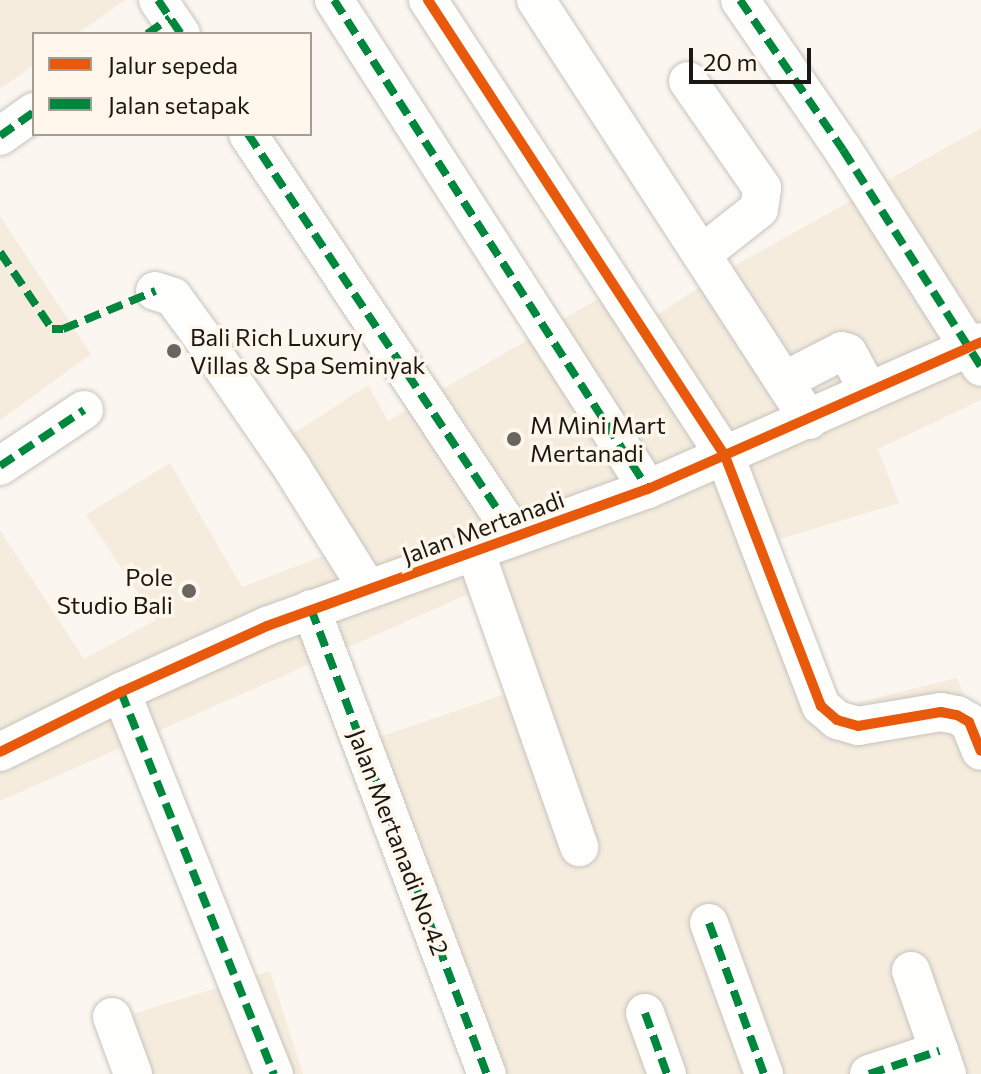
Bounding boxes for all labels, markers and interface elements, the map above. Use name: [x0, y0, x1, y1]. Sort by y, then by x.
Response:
legend: [32, 32, 312, 136]
scale bar: [693, 32, 815, 82]
text: 20 m: [703, 47, 757, 76]
text: Jalur sepeda: [108, 50, 238, 79]
text: Jalan setapak: [108, 90, 250, 119]
place label: Bali Rich Luxury Villas & Spa Seminyak: [190, 323, 426, 379]
marker: Bali Rich Luxury Villas & Spa Seminyak: [165, 342, 183, 360]
place label: M Mini Mart Mertanadi: [530, 411, 666, 467]
marker: M Mini Mart Mertanadi: [505, 430, 523, 448]
street label: Jalan Mertanadi: [398, 484, 568, 570]
place label: Pole Studio Bali: [57, 563, 173, 619]
marker: Pole Studio Bali: [180, 582, 198, 600]
street label: Jalan Mertanadi No.42: [343, 725, 455, 959]

